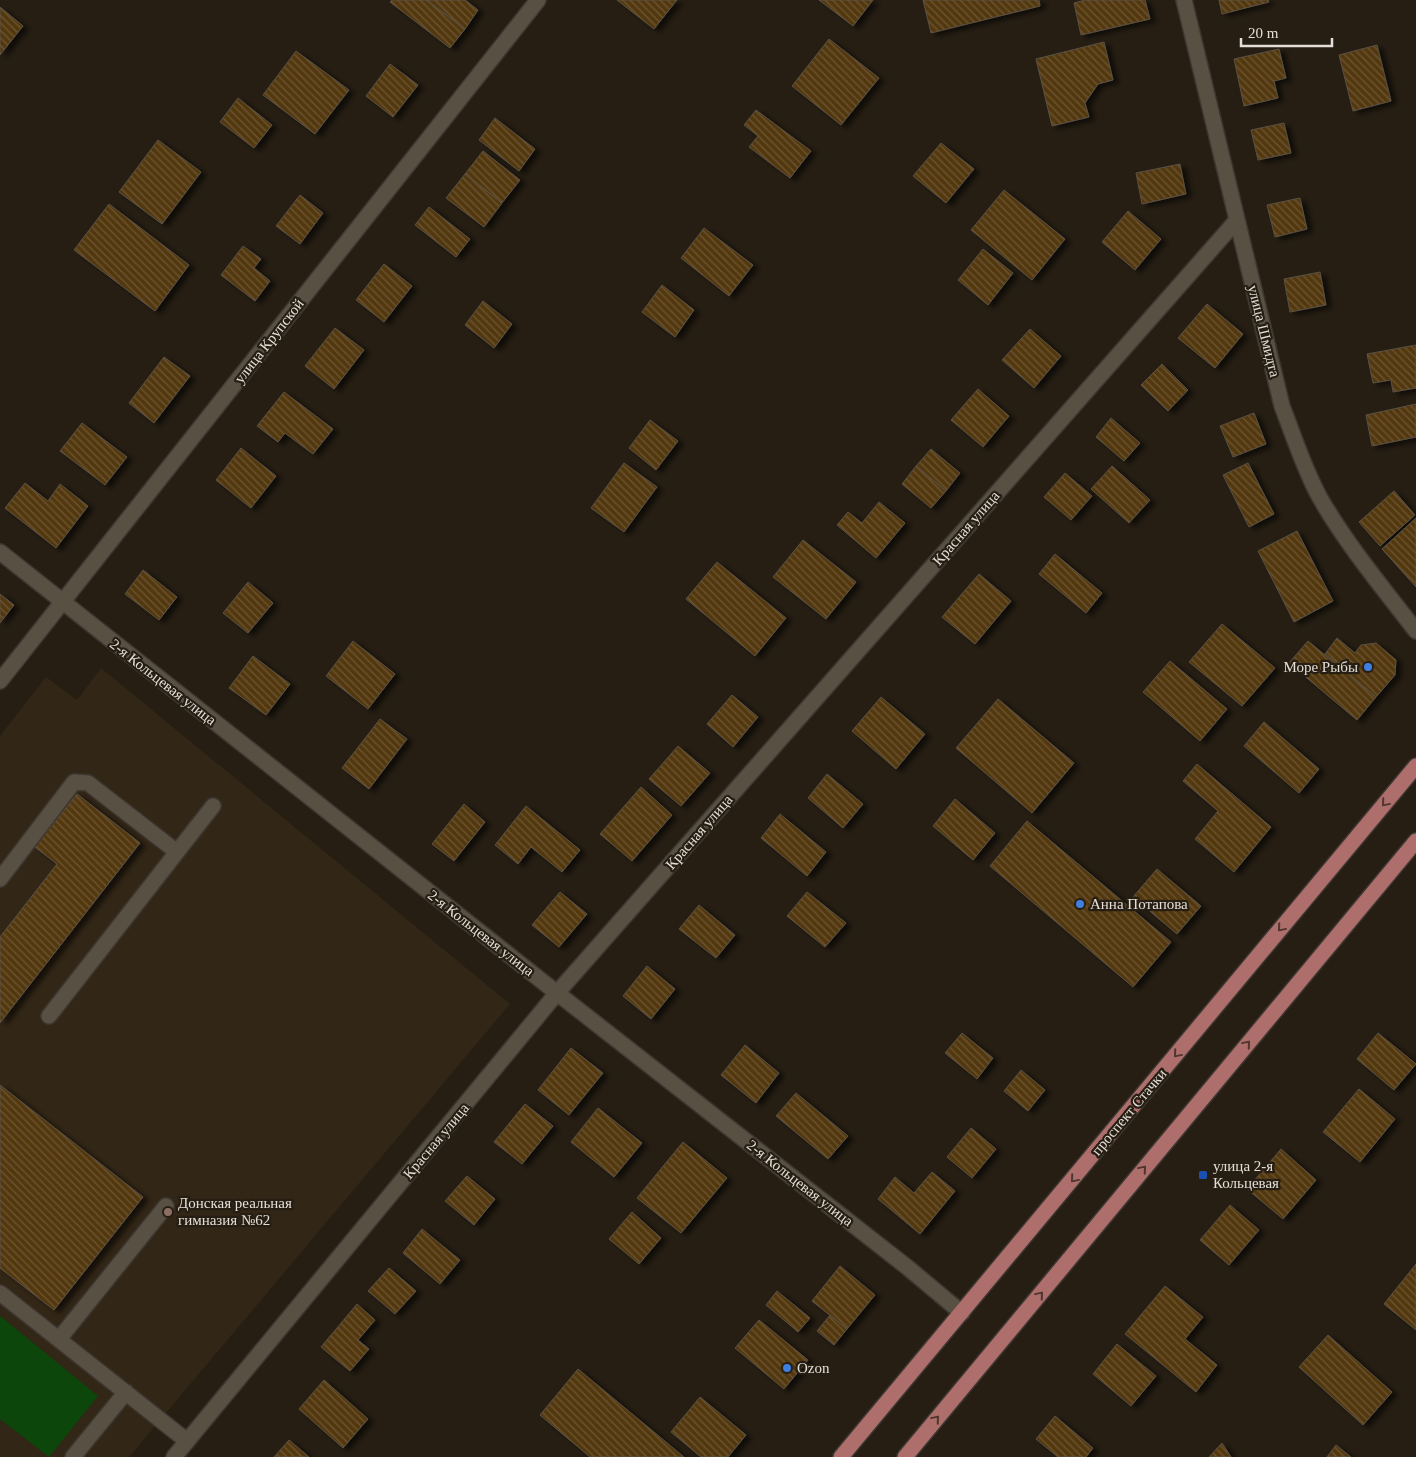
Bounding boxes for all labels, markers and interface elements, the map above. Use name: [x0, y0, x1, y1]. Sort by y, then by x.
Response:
scale bar: [1241, 15, 1332, 47]
text: 20 m: [1248, 25, 1279, 41]
street label: улица Шмидта: [1245, 283, 1283, 379]
street label: улица Крупской: [231, 296, 307, 386]
street label: Красная улица: [929, 487, 1003, 568]
street label: 2-я Кольцевая улица: [107, 636, 219, 729]
place label: Море Рыбы: [1283, 659, 1358, 675]
marker: Море Рыбы: [1362, 661, 1374, 673]
street label: Красная улица: [662, 791, 736, 872]
one-way arrow: [1381, 798, 1390, 807]
street label: 2-я Кольцевая улица: [425, 887, 537, 980]
place label: Анна Потапова: [1090, 896, 1188, 912]
marker: Анна Потапова: [1074, 898, 1086, 910]
one-way arrow: [1278, 923, 1287, 932]
one-way arrow: [1242, 1041, 1251, 1050]
one-way arrow: [1174, 1048, 1183, 1057]
street label: проспект Стачки: [1088, 1066, 1170, 1158]
street label: Красная улица: [400, 1100, 472, 1182]
street label: 2-я Кольцевая улица: [744, 1137, 856, 1230]
place label: улица 2-я Кольцевая: [1213, 1158, 1279, 1191]
one-way arrow: [1138, 1166, 1147, 1175]
marker: улица 2-я Кольцевая: [1197, 1169, 1209, 1181]
one-way arrow: [1070, 1173, 1079, 1182]
place label: Донская реальная гимназия №62: [178, 1195, 292, 1228]
marker: Донская реальная гимназия №62: [162, 1206, 174, 1218]
one-way arrow: [1034, 1291, 1043, 1300]
place label: Ozon: [797, 1360, 830, 1376]
marker: Ozon: [781, 1362, 793, 1374]
one-way arrow: [930, 1416, 939, 1425]

